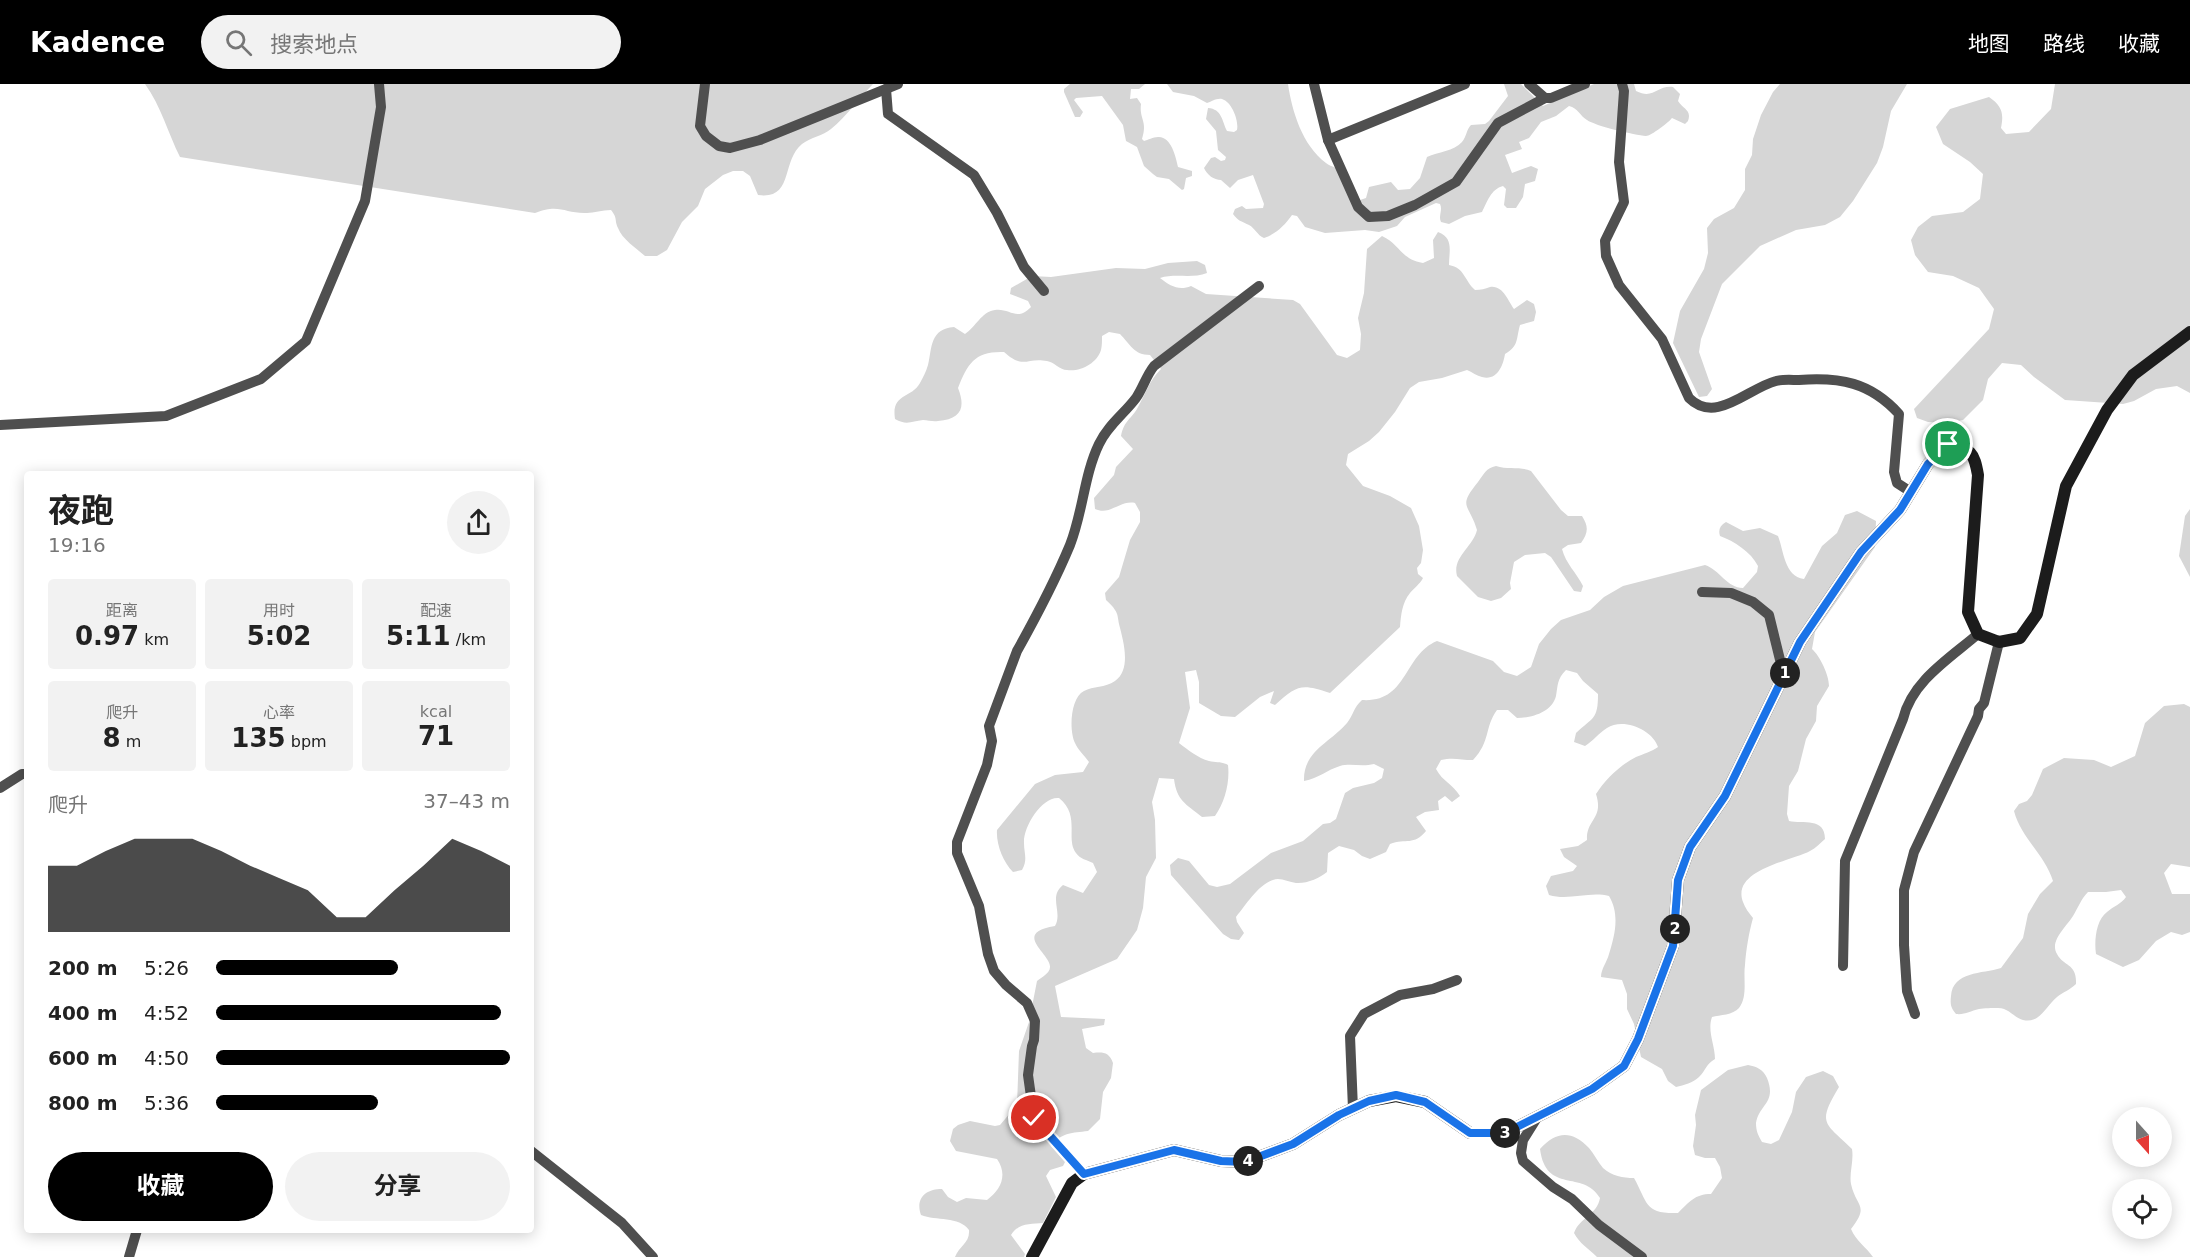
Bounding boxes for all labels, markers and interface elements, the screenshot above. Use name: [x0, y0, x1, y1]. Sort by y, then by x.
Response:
search box: [201, 15, 621, 69]
text: Kadence: [30, 26, 165, 59]
icon: search: [222, 26, 255, 59]
text: 搜索地点: [270, 32, 358, 57]
text: 地图: [1968, 32, 2010, 56]
text: 路线: [2043, 32, 2085, 56]
text: 收藏: [2118, 32, 2160, 56]
pin: [1922, 418, 1973, 469]
icon: arrive: [1931, 427, 1964, 460]
text: 夜跑: [48, 491, 114, 530]
button: share: [447, 491, 510, 554]
text: 19:16: [48, 533, 106, 557]
text: 距离: [106, 601, 138, 620]
text: 用时: [263, 601, 295, 620]
text: 配速: [420, 601, 452, 620]
text: 0.97: [75, 621, 139, 651]
text: 5:02: [247, 621, 311, 651]
text: 5:11: [386, 621, 451, 651]
text: km: [139, 630, 169, 649]
text: /km: [451, 630, 486, 649]
pin: 1: [1770, 658, 1800, 688]
text: 1: [1779, 663, 1791, 682]
text: kcal: [420, 702, 452, 721]
text: 爬升: [106, 703, 138, 722]
text: 心率: [263, 703, 295, 722]
text: 71: [418, 721, 454, 751]
text: 8: [103, 723, 121, 753]
text: 135: [231, 723, 286, 753]
text: m: [121, 732, 141, 751]
text: bpm: [286, 732, 327, 751]
text: 37–43 m: [423, 789, 510, 813]
text: 爬升: [48, 793, 88, 817]
pin: 2: [1660, 914, 1690, 944]
text: 2: [1669, 919, 1681, 938]
text: 200 m: [48, 956, 118, 980]
text: 5:26: [144, 956, 189, 980]
text: 400 m: [48, 1001, 118, 1025]
text: 4:52: [144, 1001, 189, 1025]
text: 600 m: [48, 1046, 118, 1070]
text: 4:50: [144, 1046, 189, 1070]
text: 800 m: [48, 1091, 118, 1115]
text: 5:36: [144, 1091, 189, 1115]
pin: [1008, 1092, 1059, 1143]
icon: check: [1017, 1101, 1050, 1134]
north arrow: [2112, 1107, 2172, 1167]
map controls: [2112, 1107, 2172, 1239]
pin: 3: [1490, 1118, 1520, 1148]
text: 3: [1499, 1123, 1511, 1142]
pin: 4: [1233, 1146, 1263, 1176]
text: 4: [1242, 1151, 1254, 1170]
button: 收藏: [48, 1152, 273, 1221]
button: 分享: [285, 1152, 510, 1221]
button: locate: [2112, 1179, 2172, 1239]

